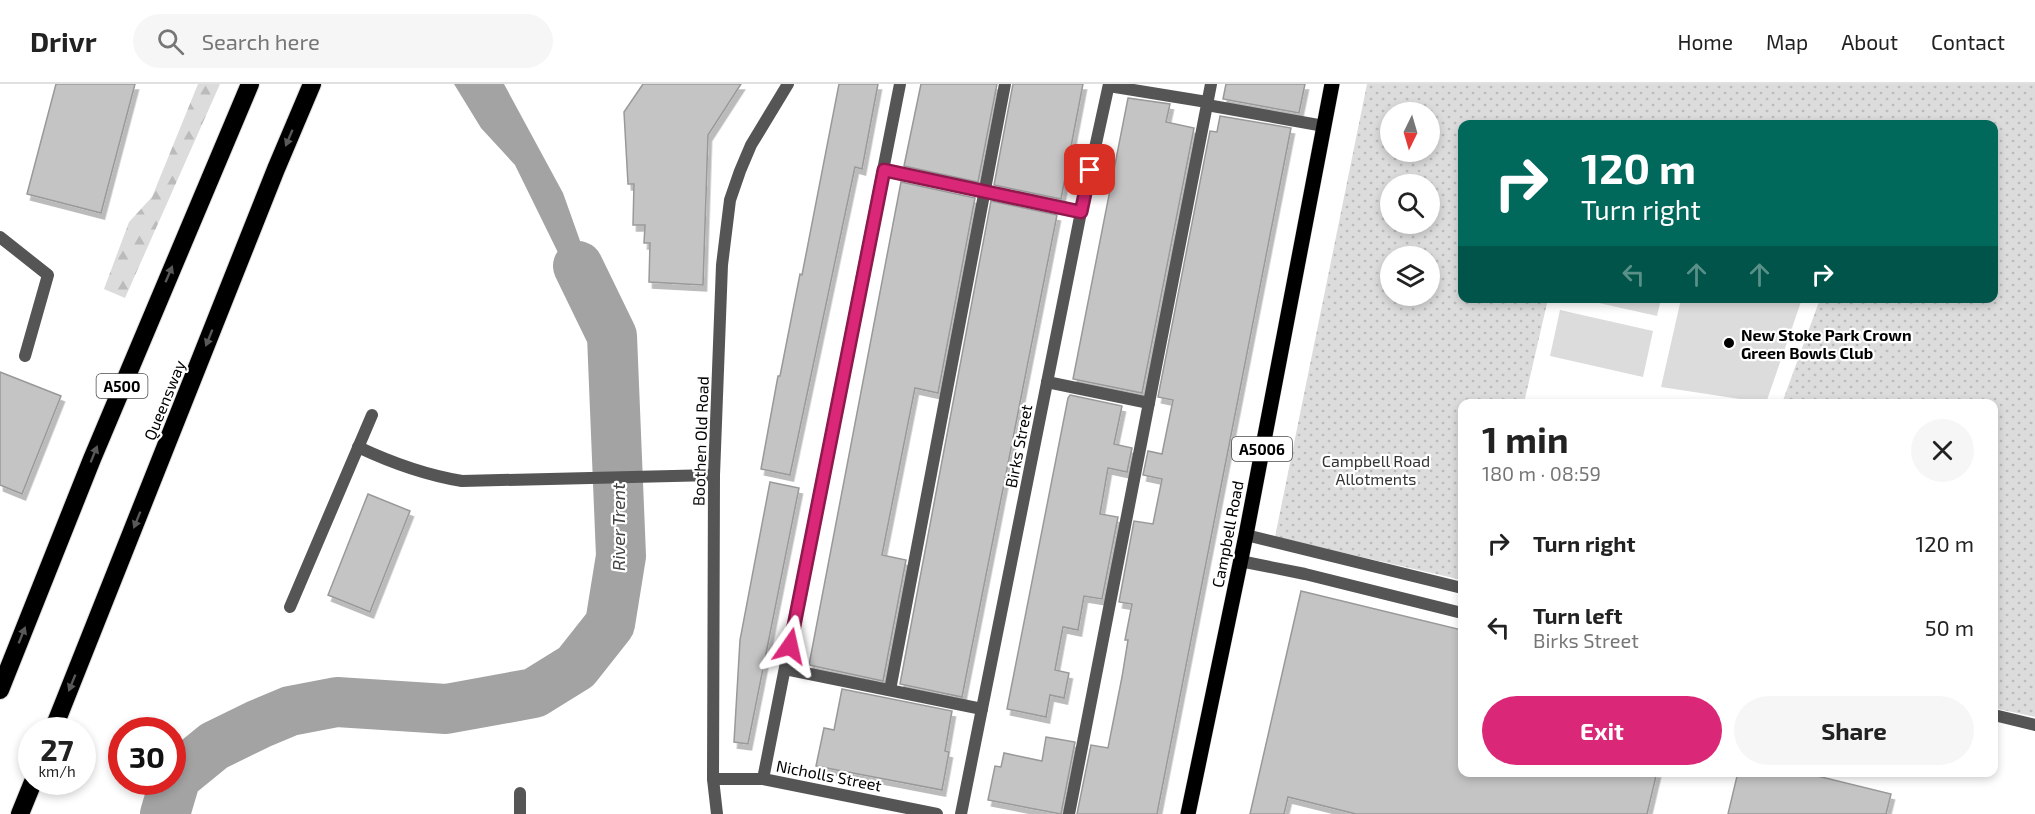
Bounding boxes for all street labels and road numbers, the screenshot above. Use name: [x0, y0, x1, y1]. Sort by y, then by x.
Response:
street label: Queensway: [139, 357, 190, 443]
road number: A500: [96, 374, 148, 398]
street label: Boothen Old Road: [688, 376, 712, 506]
street label: Birks Street: [1001, 403, 1035, 489]
road number: A5006: [1232, 437, 1292, 461]
street label: Campbell Road: [1207, 479, 1247, 589]
street label: Nicholls Street: [775, 755, 883, 795]

